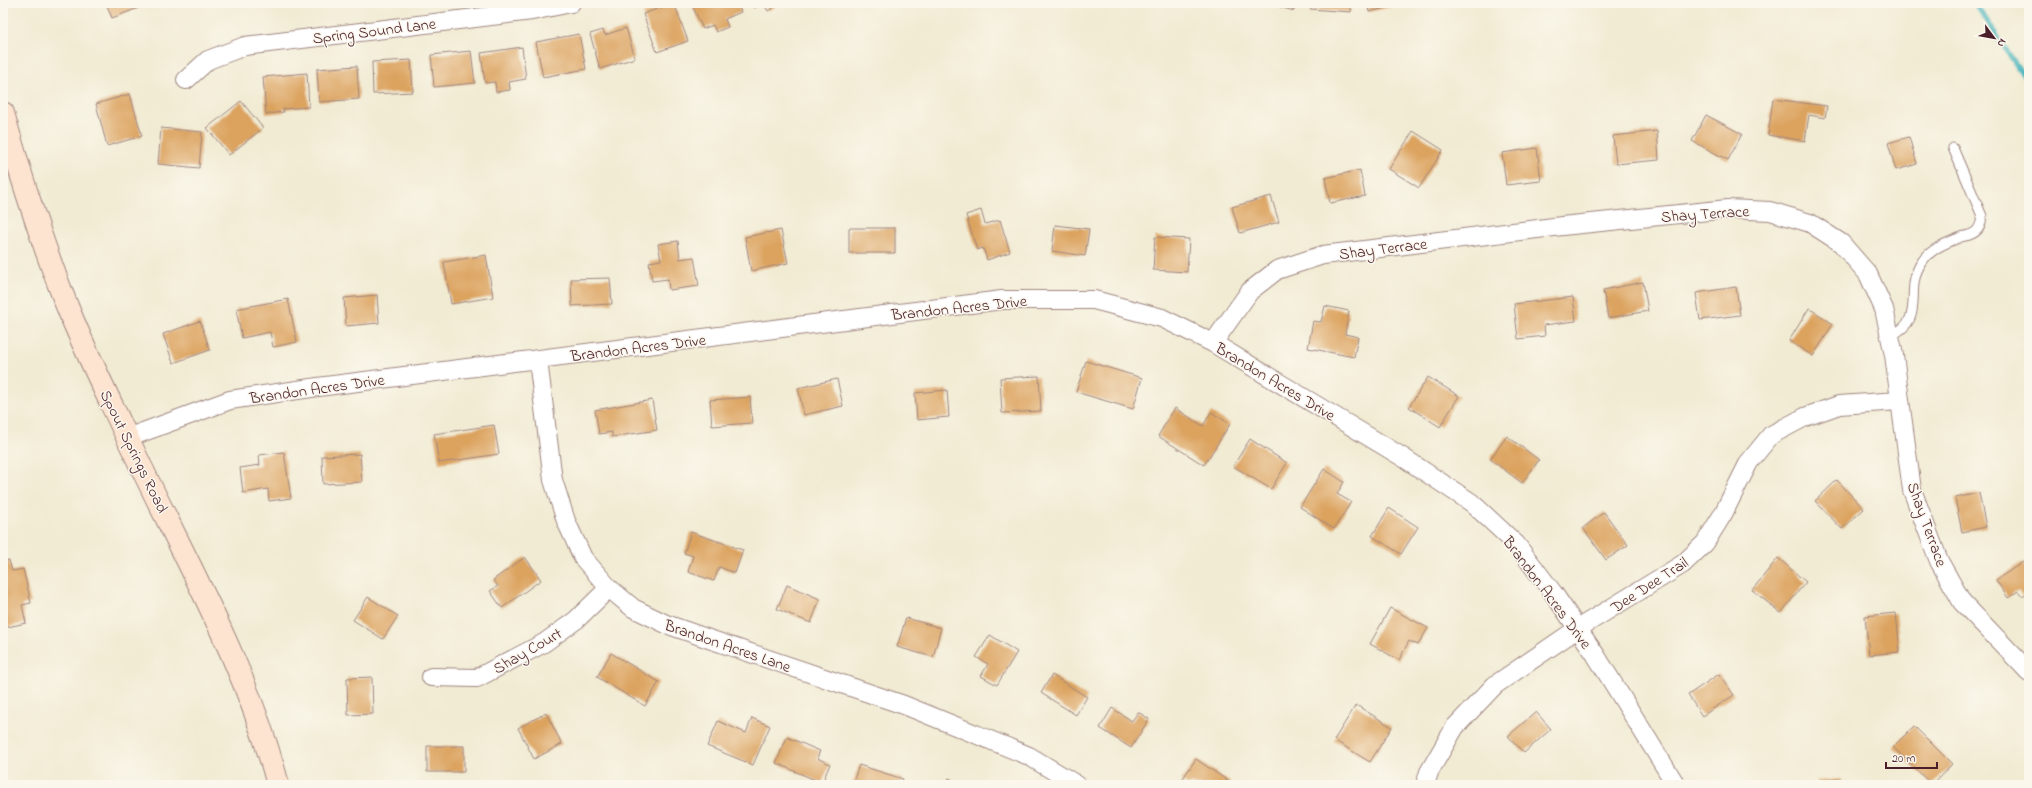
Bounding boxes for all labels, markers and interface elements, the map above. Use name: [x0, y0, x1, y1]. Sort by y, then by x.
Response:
street label: Spring Sound Lane: [311, 12, 438, 51]
north arrow: [1974, 18, 2014, 58]
text: N: [1993, 35, 2010, 50]
street label: Shay Terrace: [1660, 200, 1751, 230]
street label: Shay Terrace: [1338, 233, 1429, 267]
street label: Brandon Acres Drive: [889, 290, 1029, 328]
street label: Brandon Acres Drive: [568, 329, 708, 369]
street label: Brandon Acres Drive: [1210, 337, 1340, 428]
street label: Brandon Acres Drive: [247, 369, 387, 411]
street label: Spout Springs Road: [93, 386, 173, 518]
street label: Shay Terrace: [1900, 479, 1953, 571]
street label: Brandon Acres Drive: [1495, 531, 1597, 655]
street label: Dee Dee Trail: [1606, 551, 1694, 620]
street label: Brandon Acres Lane: [660, 614, 795, 680]
street label: Shay Court: [489, 622, 567, 681]
scale bar: [1886, 744, 1937, 770]
text: 20 m: [1892, 750, 1915, 768]

